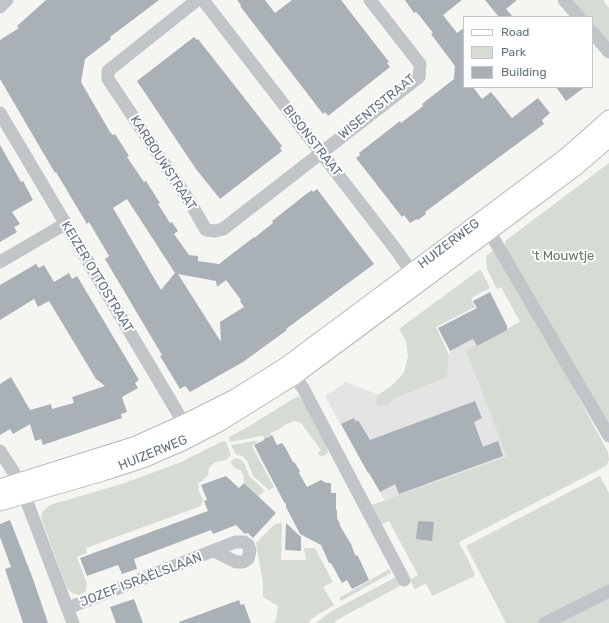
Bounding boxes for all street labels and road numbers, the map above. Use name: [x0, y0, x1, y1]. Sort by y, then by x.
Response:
street label: WISENTSTRAAT: [335, 71, 419, 143]
street label: BISONSTRAAT: [279, 102, 345, 180]
street label: KARBOUWSTRAAT: [127, 113, 199, 213]
street label: HUIZERWEG: [415, 216, 483, 272]
street label: KEIZER OTTOSTRAAT: [58, 219, 136, 335]
street label: HUIZERWEG: [116, 432, 190, 474]
street label: JOZEF ISRAËLSLAAN: [78, 550, 204, 610]

